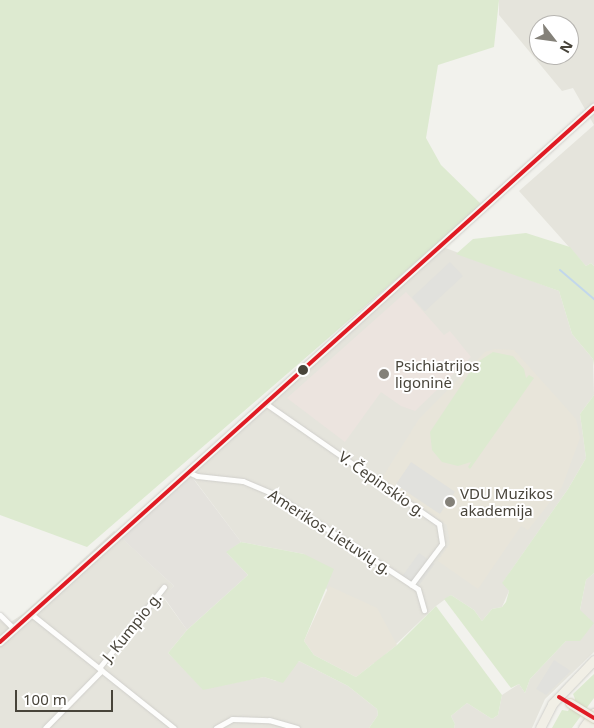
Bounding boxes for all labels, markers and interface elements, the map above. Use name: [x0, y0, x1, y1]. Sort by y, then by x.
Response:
north arrow: [529, 15, 579, 65]
text: N: [555, 38, 578, 57]
place label: Psichiatrijos ligoninė: [395, 356, 479, 391]
unlabelled marker: [298, 365, 308, 375]
marker: Psichiatrijos ligoninė: [377, 367, 391, 381]
street label: V. Čepinskio g.: [335, 447, 429, 521]
place label: VDU Muzikos akademija: [460, 484, 553, 519]
street label: Amerikos Lietuvių g.: [265, 485, 395, 579]
marker: VDU Muzikos akademija: [444, 496, 456, 508]
street label: J. Kumpio g.: [99, 589, 165, 665]
scale bar: [18, 680, 115, 712]
text: 100 m: [23, 689, 67, 709]

